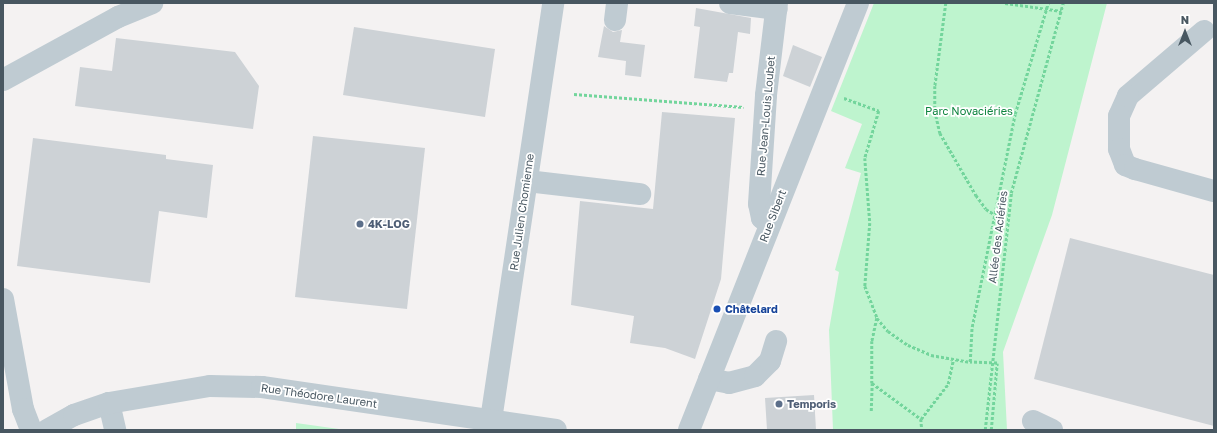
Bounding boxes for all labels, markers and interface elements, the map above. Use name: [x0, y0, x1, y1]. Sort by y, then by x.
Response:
north arrow: [1165, 12, 1205, 52]
text: N: [1181, 13, 1189, 26]
street label: Rue Jean-Louis Loubet: [754, 55, 778, 177]
park label: Parc Novaciéries: [925, 104, 1013, 118]
street label: Rue Julien Chomienne: [507, 153, 537, 271]
street label: Rue Sibert: [757, 188, 789, 244]
street label: Allée des Aciéries: [986, 190, 1010, 284]
place label: 4K-LOG: [368, 217, 410, 231]
marker: 4K-LOG: [355, 219, 365, 229]
place label: Châtelard: [725, 302, 778, 316]
marker: Châtelard: [712, 304, 722, 314]
street label: Rue Théodore Laurent: [260, 381, 378, 411]
place label: Temporis: [787, 397, 836, 411]
marker: Temporis: [774, 399, 784, 409]

